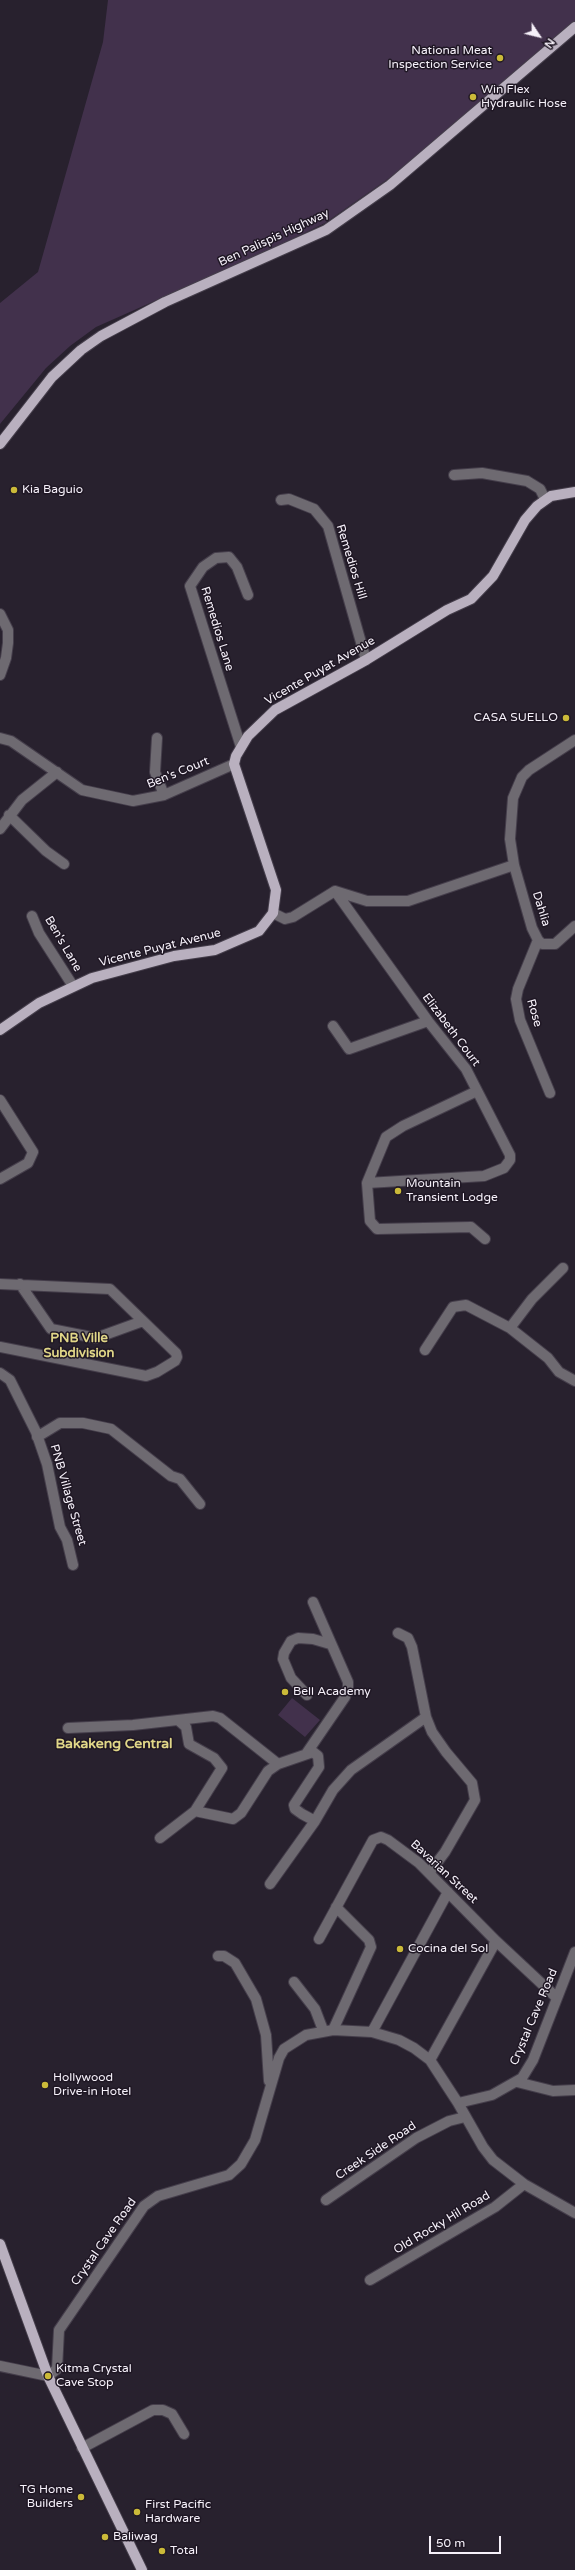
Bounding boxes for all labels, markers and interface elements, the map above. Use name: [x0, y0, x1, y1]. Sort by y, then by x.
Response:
north arrow: [519, 16, 559, 56]
text: N: [541, 36, 557, 51]
place label: National Meat Inspection Service: [388, 44, 492, 72]
marker: National Meat Inspection Service: [495, 53, 505, 63]
place label: Win Flex Hydraulic Hose: [481, 83, 567, 111]
marker: Win Flex Hydraulic Hose: [468, 92, 478, 102]
street label: Ben Palispis Highway: [216, 206, 332, 270]
place label: Kia Baguio: [22, 483, 83, 497]
marker: Kia Baguio: [9, 485, 19, 495]
street label: Remedios Hill: [333, 523, 369, 601]
street label: Remedios Lane: [197, 585, 237, 673]
street label: Vicente Puyat Avenue: [262, 634, 378, 708]
place label: CASA SUELLO: [474, 711, 558, 725]
marker: CASA SUELLO: [561, 713, 571, 723]
street label: Ben's Court: [145, 754, 211, 792]
street label: Dahlia: [529, 890, 553, 928]
street label: Ben's Lane: [41, 914, 85, 974]
street label: Vicente Puyat Avenue: [98, 926, 222, 970]
street label: Elizabeth Court: [419, 991, 483, 1069]
street label: Rose: [523, 997, 545, 1029]
place label: Mountain Transient Lodge: [406, 1177, 498, 1205]
marker: Mountain Transient Lodge: [393, 1186, 403, 1196]
district label: PNB Ville Subdivision: [44, 1331, 114, 1362]
street label: PNB Village Street: [47, 1443, 89, 1547]
place label: Bell Academy: [293, 1685, 371, 1699]
marker: Bell Academy: [280, 1687, 290, 1697]
district label: Bakakeng Central: [55, 1736, 173, 1752]
street label: Bavarian Street: [407, 1837, 481, 1907]
place label: Cocina del Sol: [408, 1942, 488, 1956]
marker: Cocina del Sol: [395, 1944, 405, 1954]
street label: Crystal Cave Road: [507, 1966, 561, 2068]
place label: Hollywood Drive-in Hotel: [53, 2071, 131, 2099]
marker: Hollywood Drive-in Hotel: [40, 2080, 50, 2090]
street label: Creek Side Road: [333, 2119, 419, 2183]
street label: Old Rocky Hil Road: [391, 2189, 493, 2257]
street label: Crystal Cave Road: [68, 2195, 140, 2289]
place label: Kitma Crystal Cave Stop: [56, 2362, 132, 2390]
marker: Kitma Crystal Cave Stop: [43, 2371, 53, 2381]
place label: TG Home Builders: [20, 2483, 73, 2511]
marker: TG Home Builders: [76, 2492, 86, 2502]
place label: First Pacific Hardware: [145, 2498, 211, 2526]
marker: First Pacific Hardware: [132, 2507, 142, 2517]
scale bar: [431, 2528, 503, 2554]
place label: Baliwag: [113, 2530, 158, 2544]
marker: Baliwag: [100, 2532, 110, 2542]
text: 50 m: [436, 2536, 465, 2550]
place label: Total: [170, 2544, 198, 2558]
marker: Total: [157, 2546, 167, 2556]

